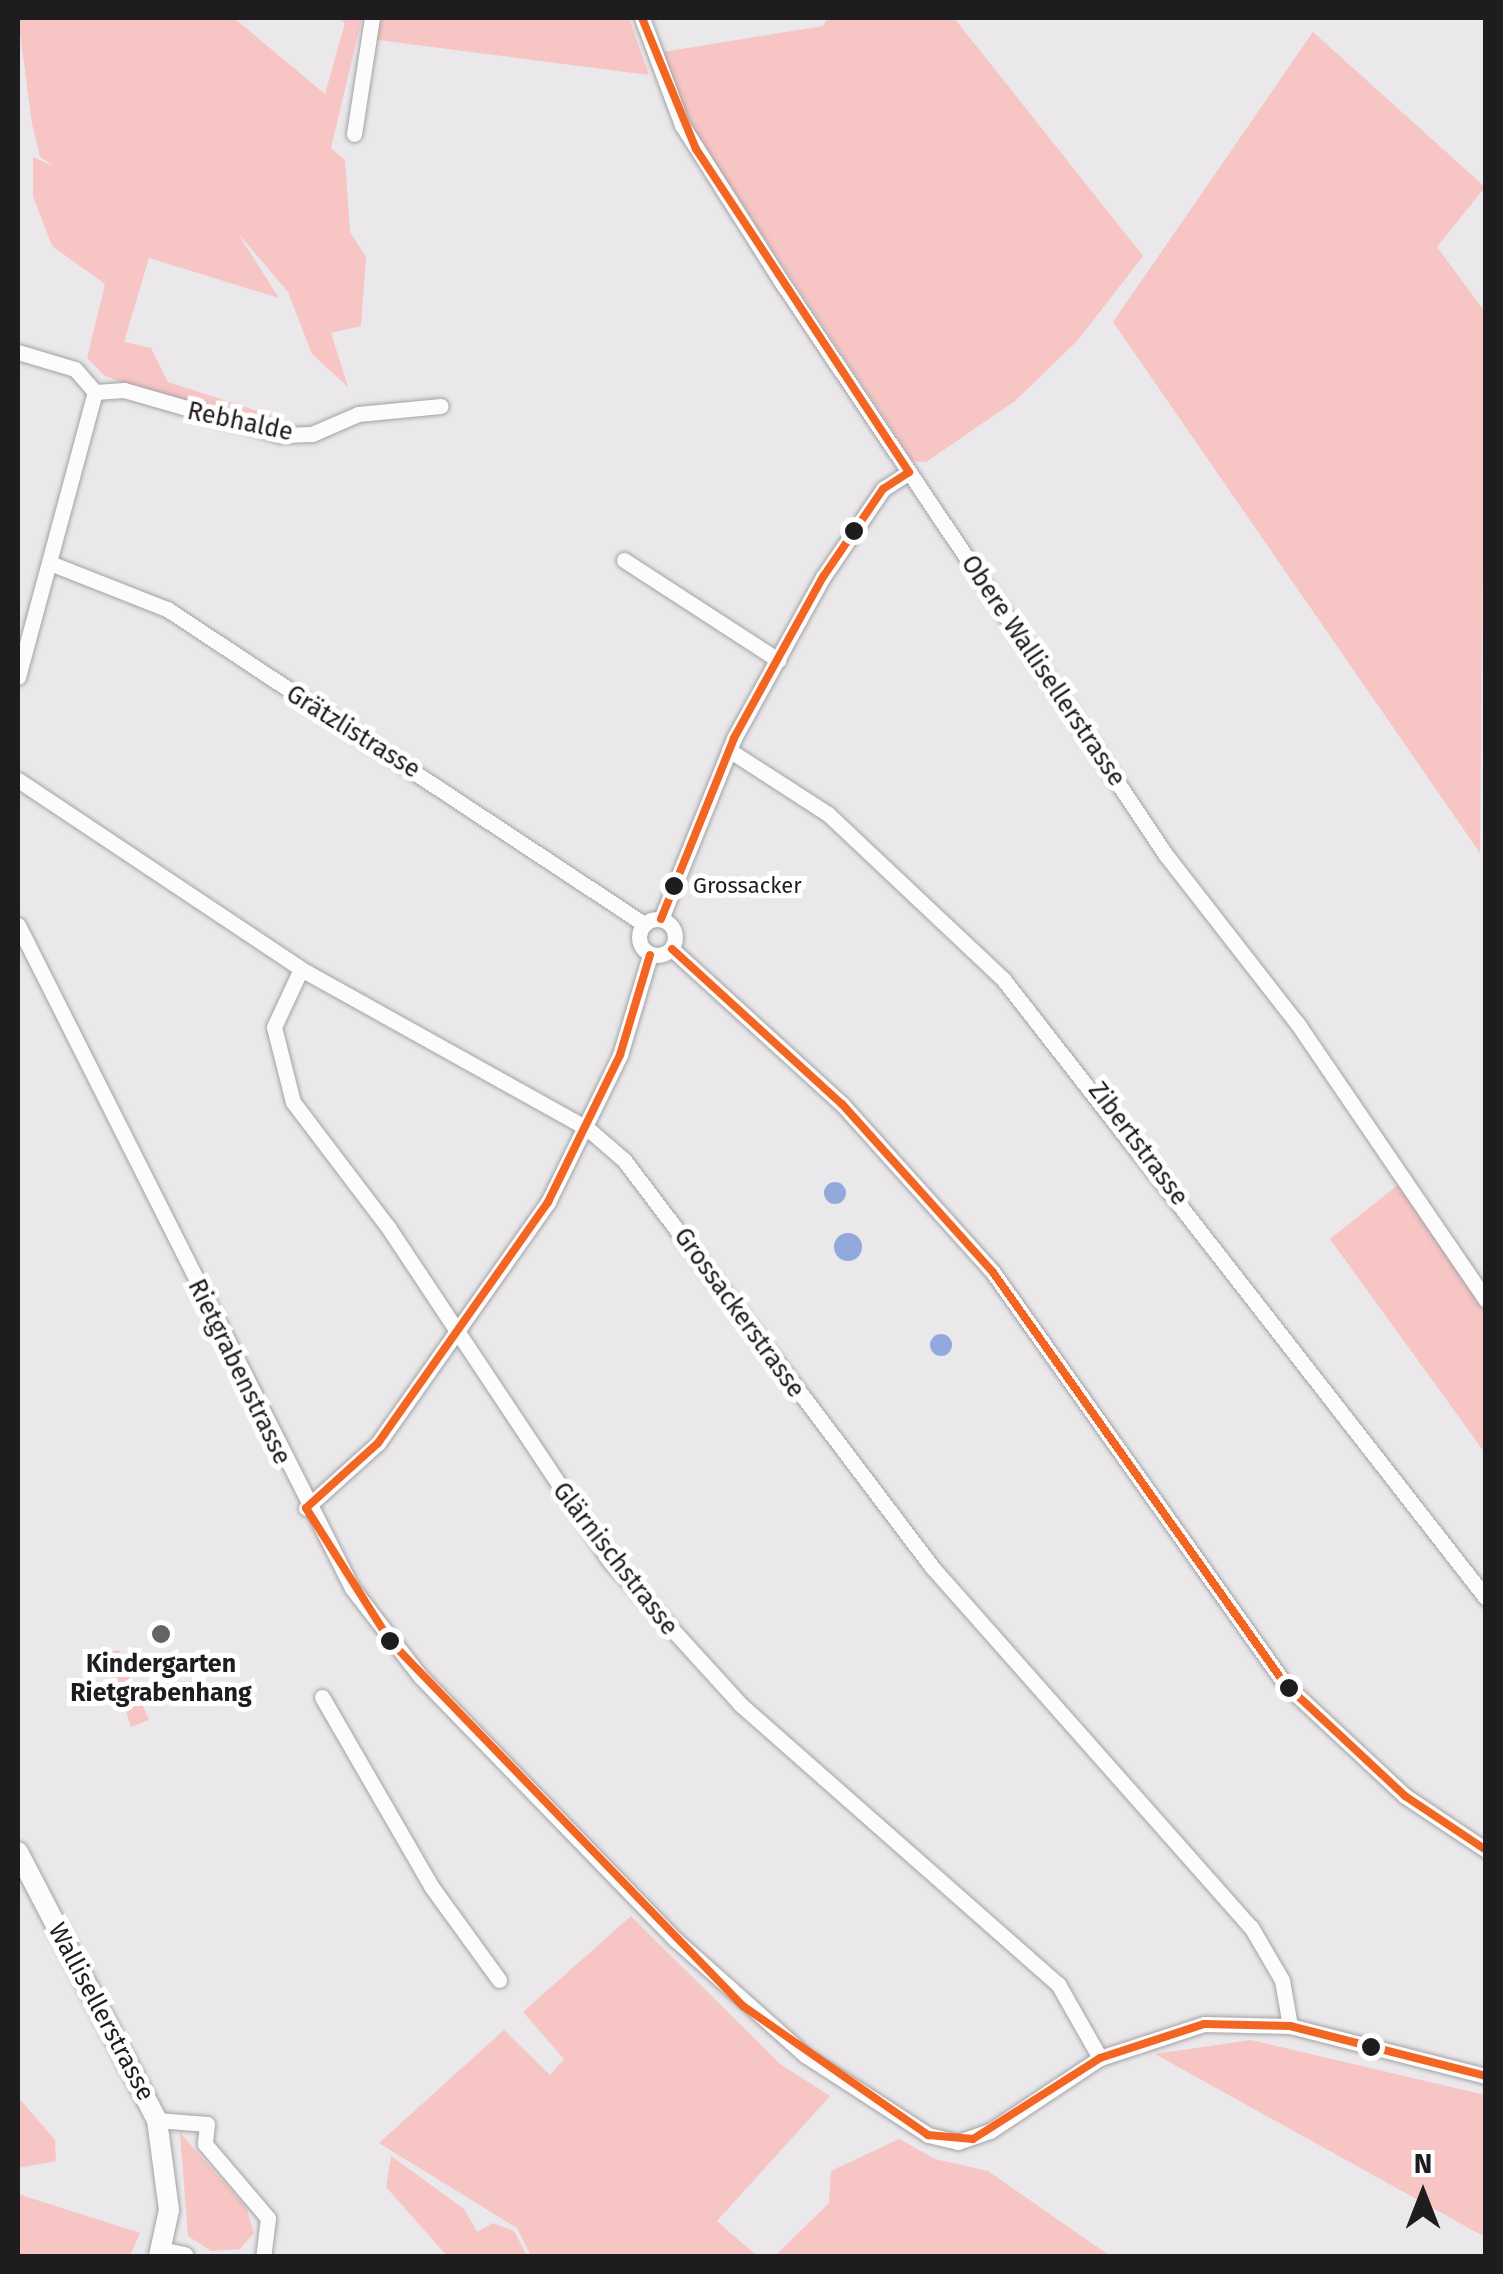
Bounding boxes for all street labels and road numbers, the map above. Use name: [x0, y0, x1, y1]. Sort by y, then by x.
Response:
street label: Rebhalde: [185, 396, 295, 448]
street label: Obere Wallisellerstrasse: [954, 550, 1132, 792]
street label: Grätzlistrasse: [281, 679, 425, 785]
street label: Zibertstrasse: [1082, 1076, 1194, 1212]
street label: Grossackerstrasse: [667, 1222, 811, 1404]
street label: Rietgrabenstrasse: [181, 1274, 297, 1470]
street label: Glärnischstrasse: [546, 1477, 684, 1641]
street label: Wallisellerstrasse: [41, 1918, 161, 2106]

